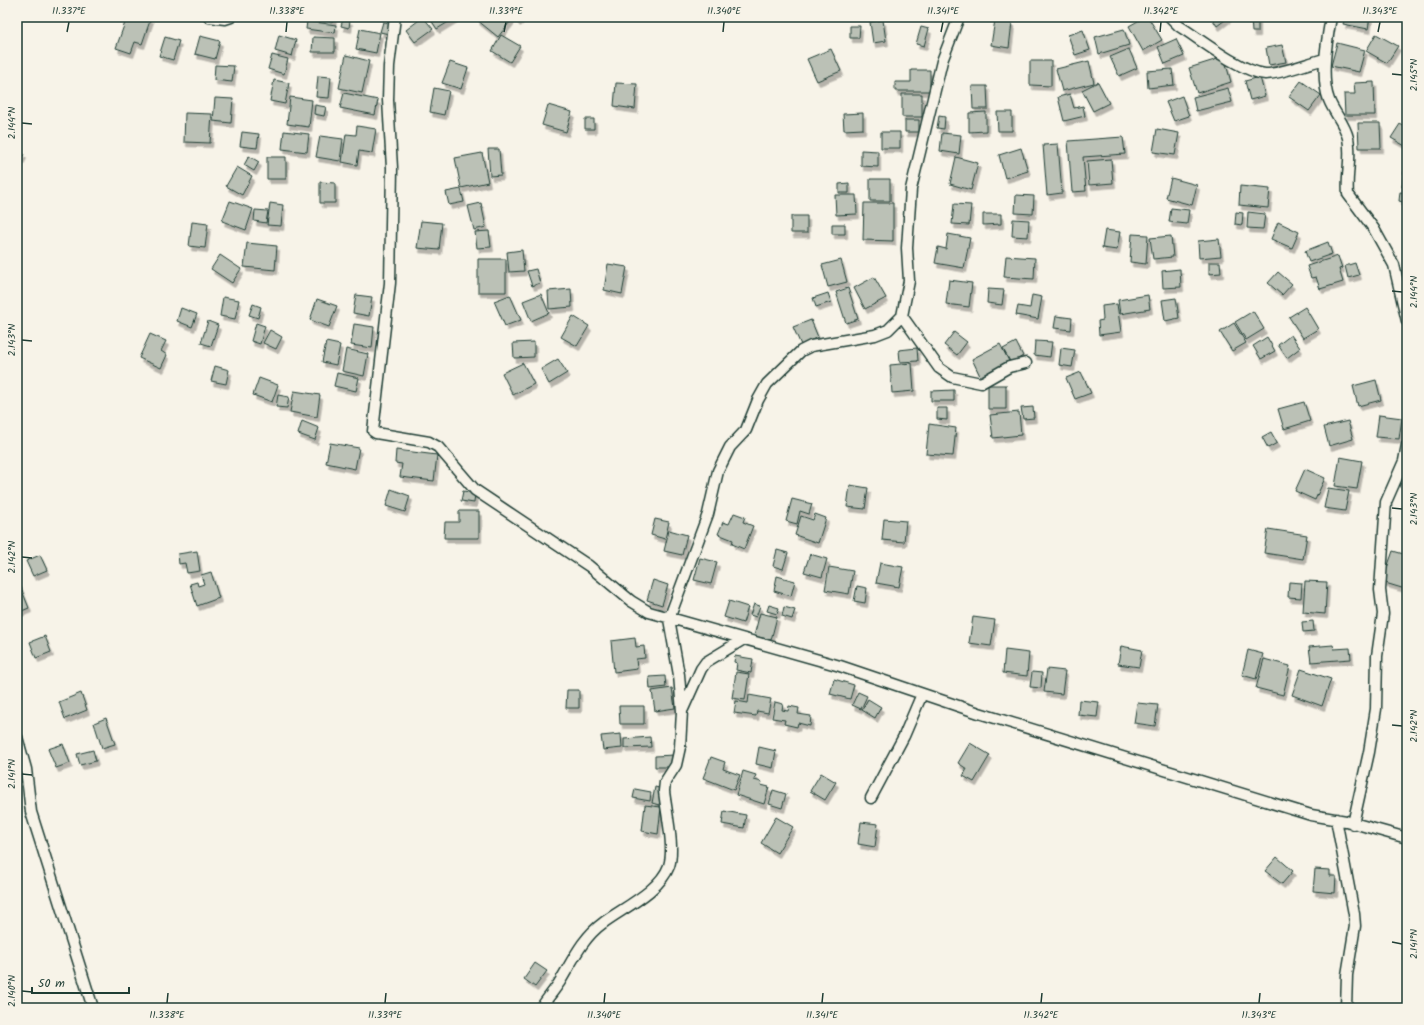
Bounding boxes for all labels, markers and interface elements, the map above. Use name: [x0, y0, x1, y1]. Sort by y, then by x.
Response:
text: 11.337°E: [52, 3, 87, 19]
text: 11.338°E: [269, 3, 306, 19]
text: 11.339°E: [489, 3, 524, 19]
text: 11.340°E: [707, 3, 742, 19]
text: 11.341°E: [927, 3, 960, 19]
text: 11.342°E: [1144, 3, 1180, 19]
text: 11.343°E: [1363, 3, 1399, 19]
text: 2.145°N: [1406, 59, 1422, 91]
text: 2.144°N: [4, 107, 20, 139]
text: 2.144°N: [1406, 276, 1422, 308]
text: 2.143°N: [4, 323, 20, 356]
text: 2.143°N: [1406, 492, 1422, 525]
text: 2.142°N: [4, 540, 20, 573]
text: 2.142°N: [1406, 709, 1422, 742]
text: 2.141°N: [4, 759, 20, 789]
text: 2.141°N: [1406, 929, 1422, 959]
scale bar: [32, 969, 129, 995]
text: 50 m: [38, 974, 65, 993]
text: 2.140°N: [4, 975, 20, 1007]
text: 11.338°E: [149, 1007, 186, 1023]
text: 11.339°E: [368, 1007, 403, 1023]
text: 11.340°E: [587, 1007, 622, 1023]
text: 11.341°E: [806, 1007, 839, 1023]
text: 11.342°E: [1024, 1007, 1060, 1023]
text: 11.343°E: [1242, 1007, 1278, 1023]

